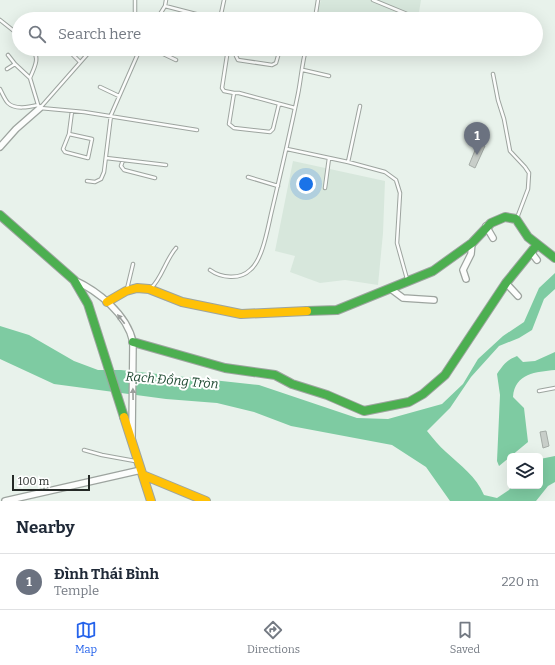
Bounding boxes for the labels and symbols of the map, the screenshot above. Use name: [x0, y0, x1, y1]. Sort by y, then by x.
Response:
pin: 1: [464, 122, 490, 155]
your location: [296, 174, 316, 194]
one-way arrow: [117, 313, 126, 324]
water label: Rạch Đồng Tròn: [125, 368, 219, 392]
one-way arrow: [130, 387, 136, 400]
scale bar: [12, 473, 90, 492]

